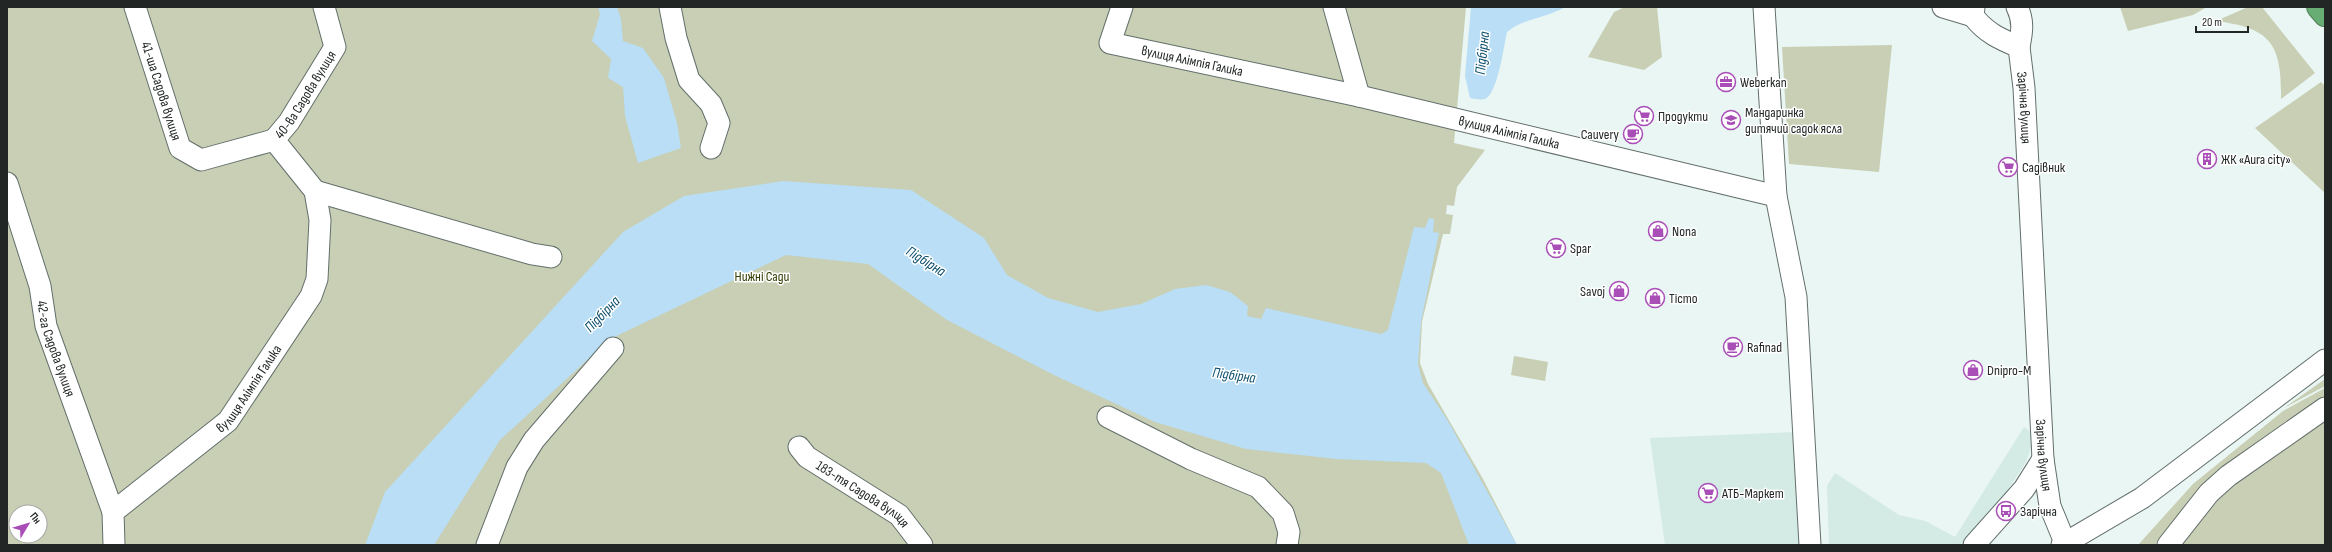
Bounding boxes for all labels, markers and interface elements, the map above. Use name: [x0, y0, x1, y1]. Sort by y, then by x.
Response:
scale bar: [2196, 8, 2248, 34]
text: 20 m: [2202, 15, 2222, 30]
water label: Підбірна: [1471, 30, 1494, 76]
street label: 41-ша Садова вулиця: [138, 39, 185, 143]
street label: вулиця Алімпія Галика: [1140, 42, 1244, 80]
street label: 40-ва Садова вулиця: [271, 48, 340, 142]
office icon: Weberkan: [1715, 71, 1737, 93]
street label: Зарічна вулиця: [2013, 71, 2035, 144]
place label: Weberkan: [1740, 74, 1787, 91]
place label: Мандаринка дитячий садок ясла: [1745, 104, 1842, 137]
supermarket icon: Продукти: [1633, 105, 1655, 127]
place label: Продукти: [1658, 108, 1708, 125]
school or university icon: Мандаринка дитячий садок ясла: [1720, 109, 1742, 131]
street label: вулиця Алімпія Галика: [1457, 112, 1561, 153]
cafe icon: Cauvery: [1622, 123, 1644, 145]
place label: Cauvery: [1581, 126, 1620, 143]
building icon: ЖК «Aura city»: [2196, 148, 2218, 170]
place label: ЖК «Aura city»: [2221, 151, 2291, 168]
supermarket icon: Садівник: [1997, 156, 2019, 178]
place label: Садівник: [2022, 159, 2066, 176]
shop icon: Nona: [1647, 220, 1669, 242]
place label: Nona: [1672, 223, 1696, 240]
supermarket icon: Spar: [1545, 237, 1567, 259]
place label: Spar: [1570, 240, 1591, 257]
water label: Підбірна: [902, 242, 949, 281]
park label: Нижні Сади: [735, 268, 790, 285]
shop icon: Savoj: [1608, 280, 1630, 302]
place label: Savoj: [1580, 283, 1605, 300]
shop icon: Тісто: [1644, 287, 1666, 309]
place label: Тісто: [1669, 290, 1698, 307]
water label: Підбірна: [580, 292, 624, 337]
street label: 42-га Садова вулиця: [33, 299, 79, 399]
cafe icon: Rafinad: [1722, 336, 1744, 358]
place label: Rafinad: [1747, 339, 1782, 356]
street label: вулиця Алімпія Галика: [213, 342, 285, 436]
shop icon: Dnipro-M: [1962, 359, 1984, 381]
place label: Dnipro-M: [1987, 362, 2031, 379]
water label: Підбірна: [1211, 363, 1257, 388]
street label: Зарічна вулиця: [2032, 419, 2056, 492]
street label: 183-тя Садова вулиця: [813, 457, 913, 531]
supermarket icon: АТБ-Маркет: [1697, 482, 1719, 504]
place label: АТБ-Маркет: [1721, 485, 1784, 502]
bus stop icon: Зарічна: [1995, 500, 2017, 522]
place label: Зарічна: [2020, 503, 2057, 520]
north arrow: [8, 504, 48, 544]
text: Пн: [27, 510, 44, 526]

